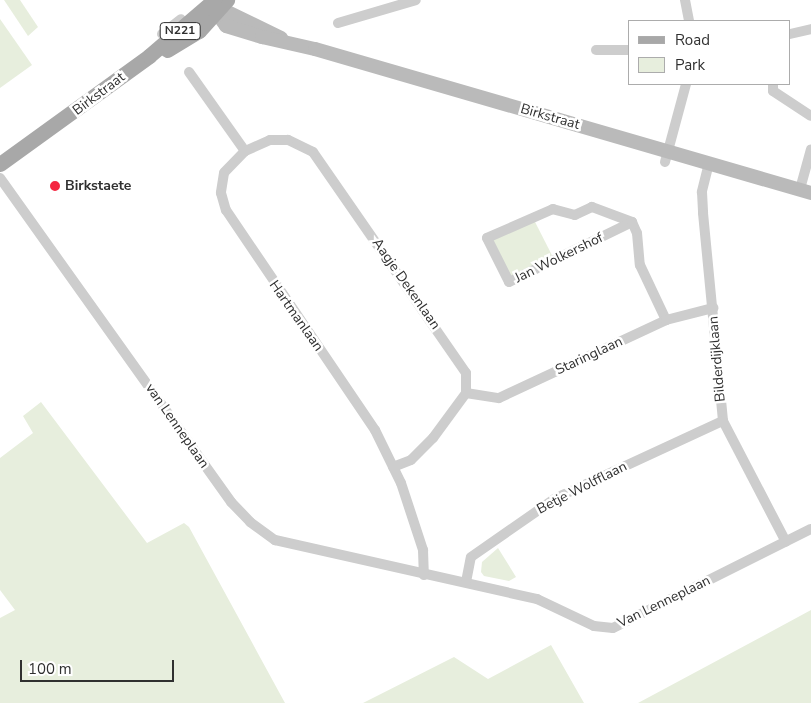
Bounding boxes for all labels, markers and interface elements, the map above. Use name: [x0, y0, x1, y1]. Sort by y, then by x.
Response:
legend: [628, 20, 791, 85]
road number: N221: [159, 22, 201, 40]
text: Road: [675, 30, 710, 50]
text: Park: [675, 55, 705, 75]
street label: Birkstraat: [70, 69, 128, 119]
street label: Birkstraat: [518, 101, 582, 133]
place label: Birkstaete: [65, 178, 131, 194]
marker: Birkstaete: [49, 180, 61, 192]
street label: Jan Wolkershof: [512, 229, 606, 287]
street label: Aagje Dekenlaan: [368, 235, 444, 333]
street label: Hartmanlaan: [265, 277, 327, 355]
street label: Bilderdijklaan: [705, 315, 729, 403]
street label: Staringlaan: [553, 333, 625, 379]
street label: van Lenneplaan: [142, 380, 212, 472]
street label: Betje Wolfflaan: [534, 458, 630, 518]
street label: Van Lenneplaan: [615, 572, 713, 632]
scale bar: [22, 650, 176, 682]
text: 100 m: [28, 659, 72, 679]

